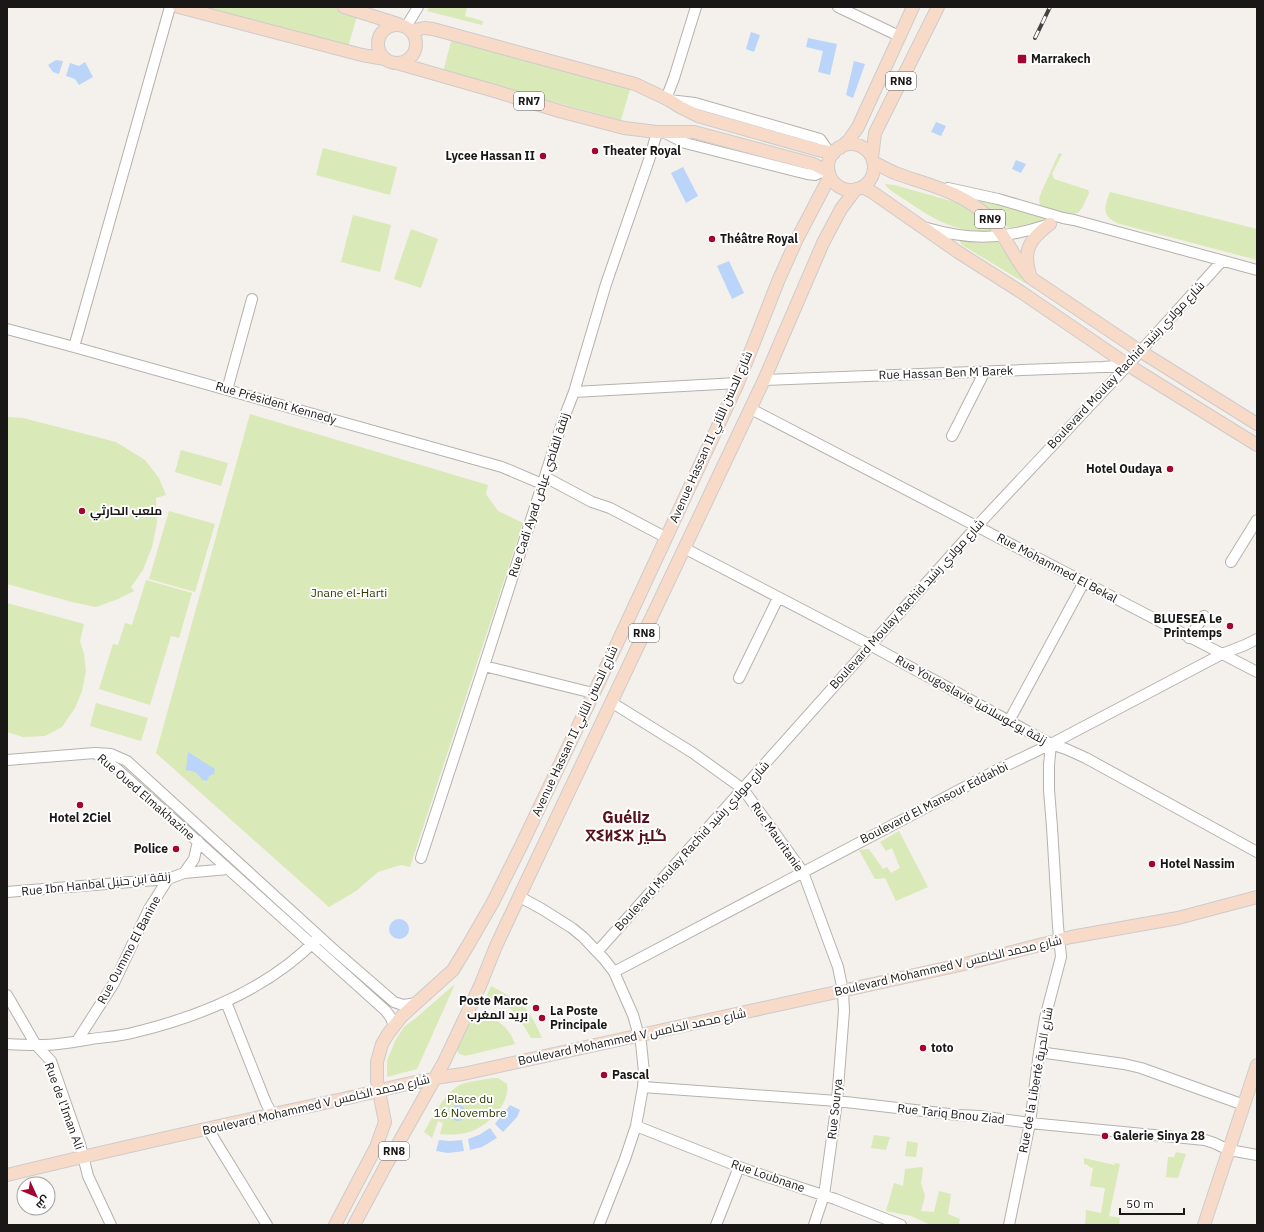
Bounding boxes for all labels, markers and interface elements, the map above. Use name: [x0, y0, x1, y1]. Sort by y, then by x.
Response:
place label: Marrakech: [1031, 51, 1091, 66]
marker: Marrakech: [1016, 53, 1028, 65]
road number: RN8: [886, 72, 916, 90]
road number: RN7: [514, 92, 544, 110]
place label: Theater Royal: [603, 143, 681, 158]
marker: Theater Royal: [590, 146, 600, 156]
place label: Lycee Hassan II: [446, 148, 535, 163]
marker: Lycee Hassan II: [538, 151, 548, 161]
road number: RN9: [975, 210, 1005, 228]
place label: Théâtre Royal: [720, 231, 798, 246]
marker: Théâtre Royal: [707, 234, 717, 244]
street label: Boulevard Moulay Rachid شارع مولاي رشيد: [1044, 278, 1210, 454]
street label: Avenue Hassan II شارع الحسن الثاني: [666, 349, 758, 526]
street label: Rue Hassan Ben M Barek: [878, 363, 1014, 382]
street label: Rue Président Kennedy: [214, 378, 338, 427]
street label: Rue Cadi Ayad زنقة القاضي عياض: [505, 411, 575, 580]
place label: Hotel Oudaya: [1086, 461, 1162, 476]
marker: Hotel Oudaya: [1165, 464, 1175, 474]
place label: ملعب الحارثي: [90, 503, 162, 521]
marker: ملعب الحارثي: [77, 506, 87, 516]
street label: Boulevard Moulay Rachid شارع مولاي رشيد: [826, 515, 989, 694]
street label: Rue Mohammed El Bekal: [994, 529, 1120, 606]
park label: Jnane el-Harti: [311, 585, 387, 600]
place label: BLUESEA Le Printemps: [1154, 611, 1222, 640]
marker: BLUESEA Le Printemps: [1225, 621, 1235, 631]
road number: RN8: [629, 624, 659, 642]
street label: Avenue Hassan II شارع الحسن الثاني: [528, 643, 623, 820]
street label: Rue Yougoslavie زنقة يوغوسلافيا: [893, 652, 1050, 748]
street label: Rue Oued Elmakhazine: [95, 750, 198, 843]
street label: Boulevard Moulay Rachid شارع مولاي رشيد: [611, 757, 774, 936]
street label: Boulevard El Mansour Eddahbi: [857, 759, 1010, 846]
street label: Rue Mauritanie: [748, 799, 807, 875]
marker: Hotel 2Ciel: [75, 800, 85, 810]
district label: Guéliz ⴳⵉⵍⵉⵣ گليز: [585, 807, 667, 845]
place label: Hotel 2Ciel: [49, 810, 111, 825]
place label: Police: [134, 841, 168, 856]
marker: Police: [171, 844, 181, 854]
place label: Hotel Nassim: [1160, 856, 1235, 871]
marker: Hotel Nassim: [1147, 859, 1157, 869]
street label: Rue Ibn Hanbal زنقة ابن حنبل: [21, 868, 171, 899]
street label: Rue Oummo El Banine: [94, 893, 164, 1006]
street label: Boulevard Mohammed V شارع محمد الخامس: [833, 932, 1063, 1000]
place label: Poste Maroc بريد المغرب: [459, 993, 528, 1023]
marker: Poste Maroc بريد المغرب: [531, 1003, 541, 1013]
place label: La Poste Principale: [550, 1003, 608, 1032]
street label: Boulevard Mohammed V شارع محمد الخامس: [516, 1005, 748, 1069]
street label: Rue de la Liberté شارع الحرية: [1015, 1006, 1057, 1154]
marker: La Poste Principale: [537, 1013, 547, 1023]
place label: toto: [931, 1040, 954, 1055]
marker: toto: [918, 1043, 928, 1053]
street label: Rue de l'Iman Ali: [42, 1060, 87, 1152]
place label: Pascal: [612, 1067, 650, 1082]
marker: Pascal: [599, 1070, 609, 1080]
street label: Boulevard Mohammed V شارع محمد الخامس: [201, 1071, 431, 1139]
street label: Rue Sourya: [824, 1077, 845, 1140]
park label: Place du 16 Novembre: [433, 1091, 507, 1120]
street label: Rue Tariq Bnou Ziad: [897, 1100, 1005, 1127]
place label: Galerie Sinya 28: [1113, 1128, 1205, 1143]
marker: Galerie Sinya 28: [1100, 1131, 1110, 1141]
road number: RN8: [379, 1142, 409, 1160]
street label: Rue Loubnane: [729, 1156, 807, 1195]
north arrow: [16, 1176, 56, 1216]
scale bar: [1120, 1190, 1184, 1216]
text: ش: [33, 1193, 53, 1213]
text: 50 m: [1126, 1196, 1154, 1211]

